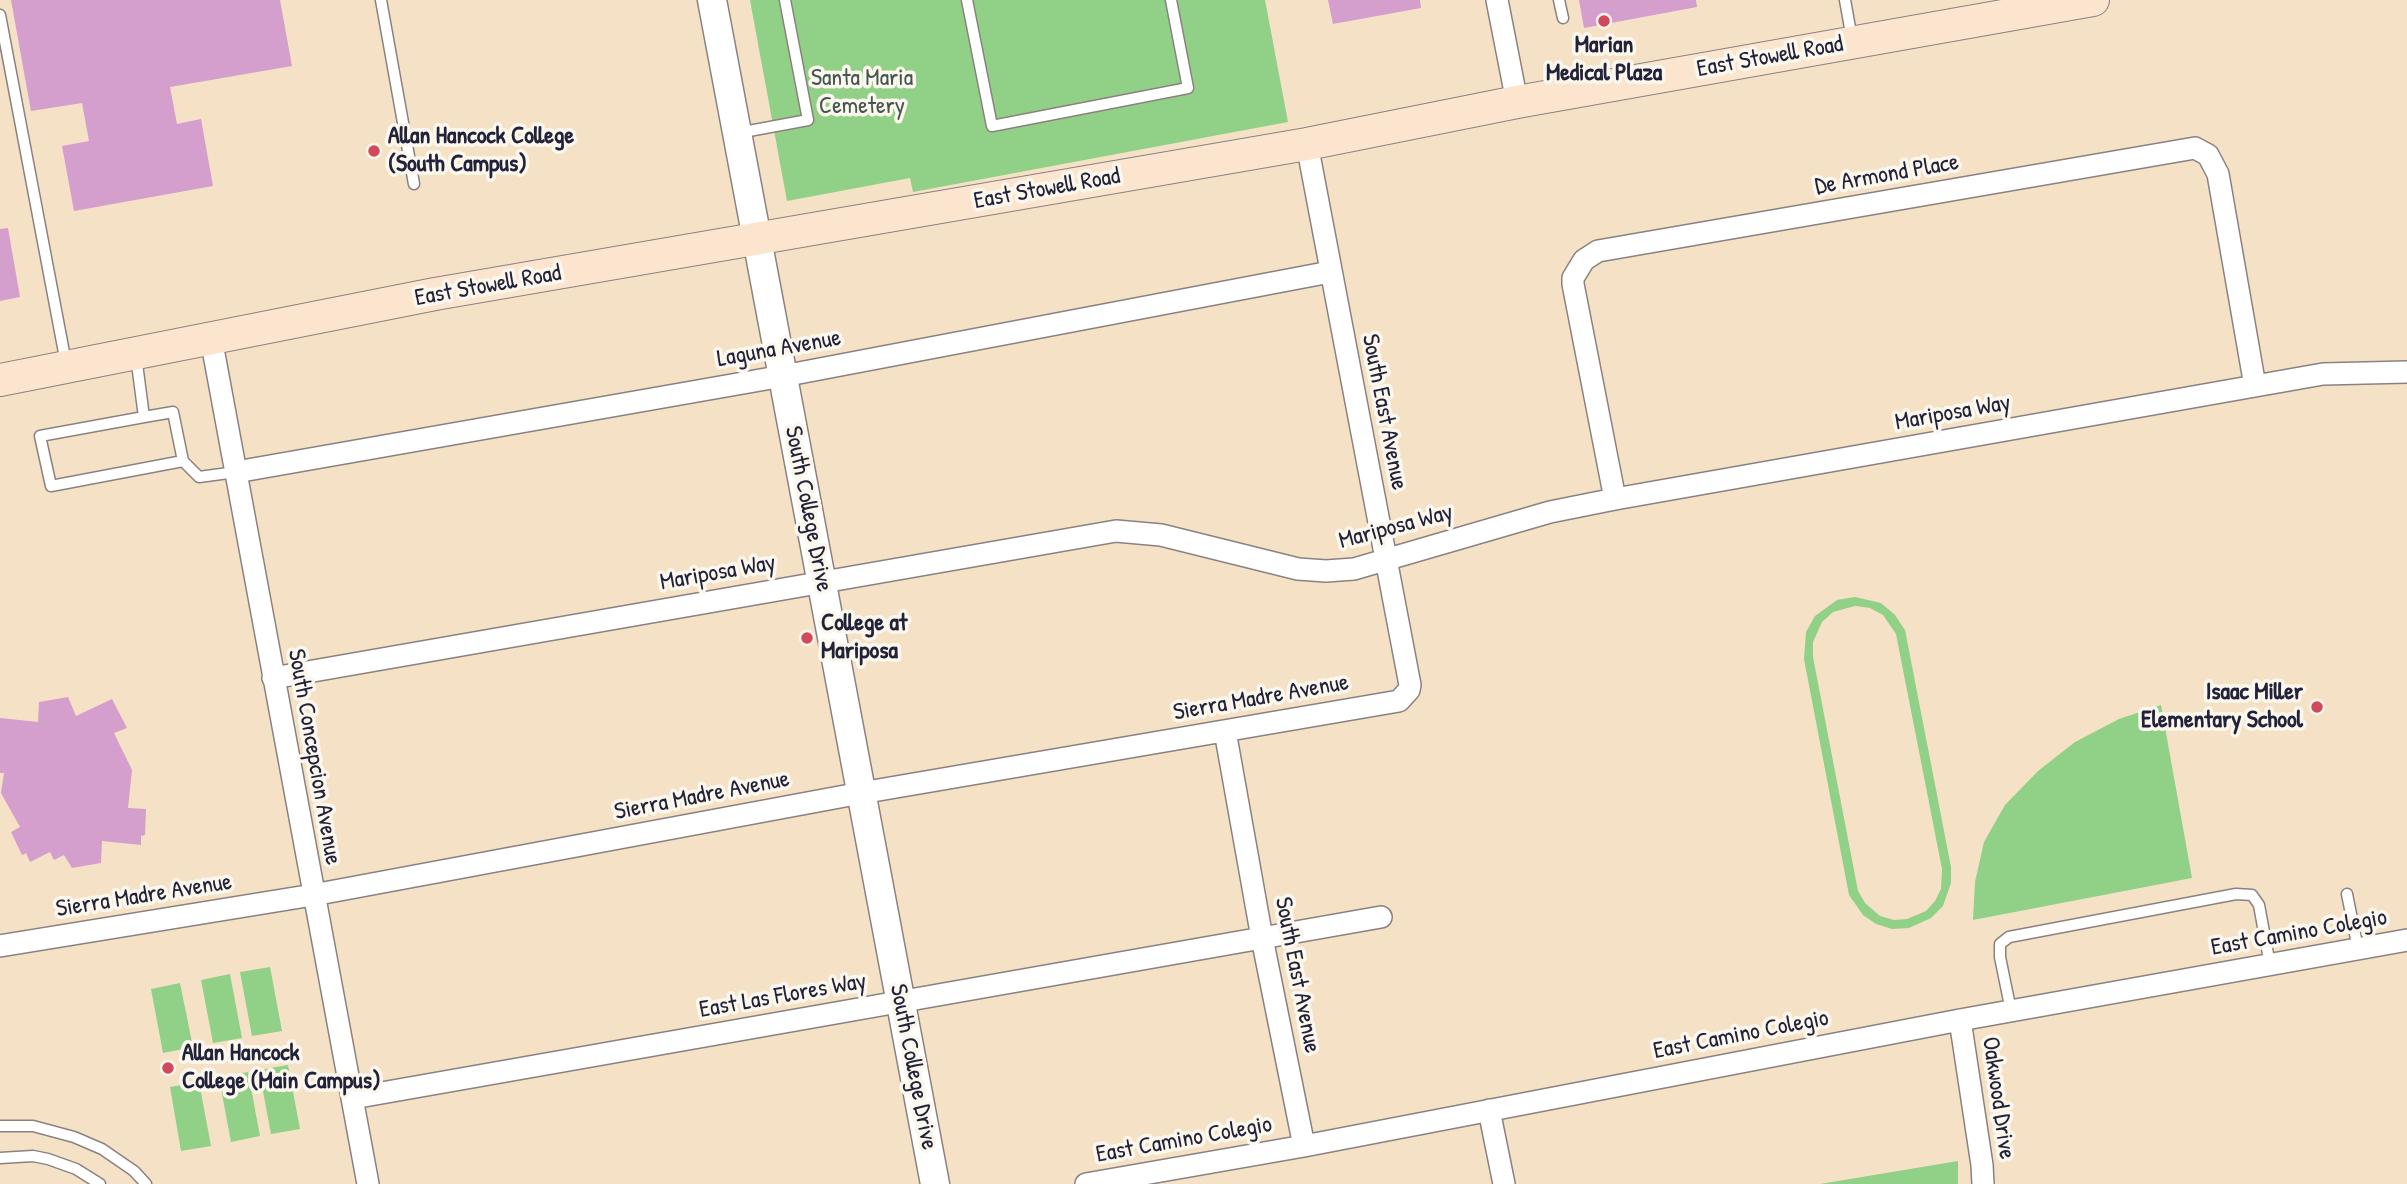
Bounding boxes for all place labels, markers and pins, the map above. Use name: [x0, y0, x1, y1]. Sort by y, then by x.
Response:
marker: Marian Medical Plaza: [1596, 13, 1612, 29]
place label: Marian Medical Plaza: [1546, 32, 1662, 88]
place label: Allan Hancock College (South Campus): [388, 123, 574, 179]
marker: Allan Hancock College (South Campus): [366, 143, 382, 159]
place label: College at Mariposa: [821, 610, 907, 666]
marker: College at Mariposa: [799, 630, 815, 646]
place label: Isaac Miller Elementary School: [2141, 679, 2303, 735]
marker: Isaac Miller Elementary School: [2309, 699, 2325, 715]
place label: Allan Hancock College (Main Campus): [182, 1040, 381, 1096]
marker: Allan Hancock College (Main Campus): [160, 1060, 176, 1076]

